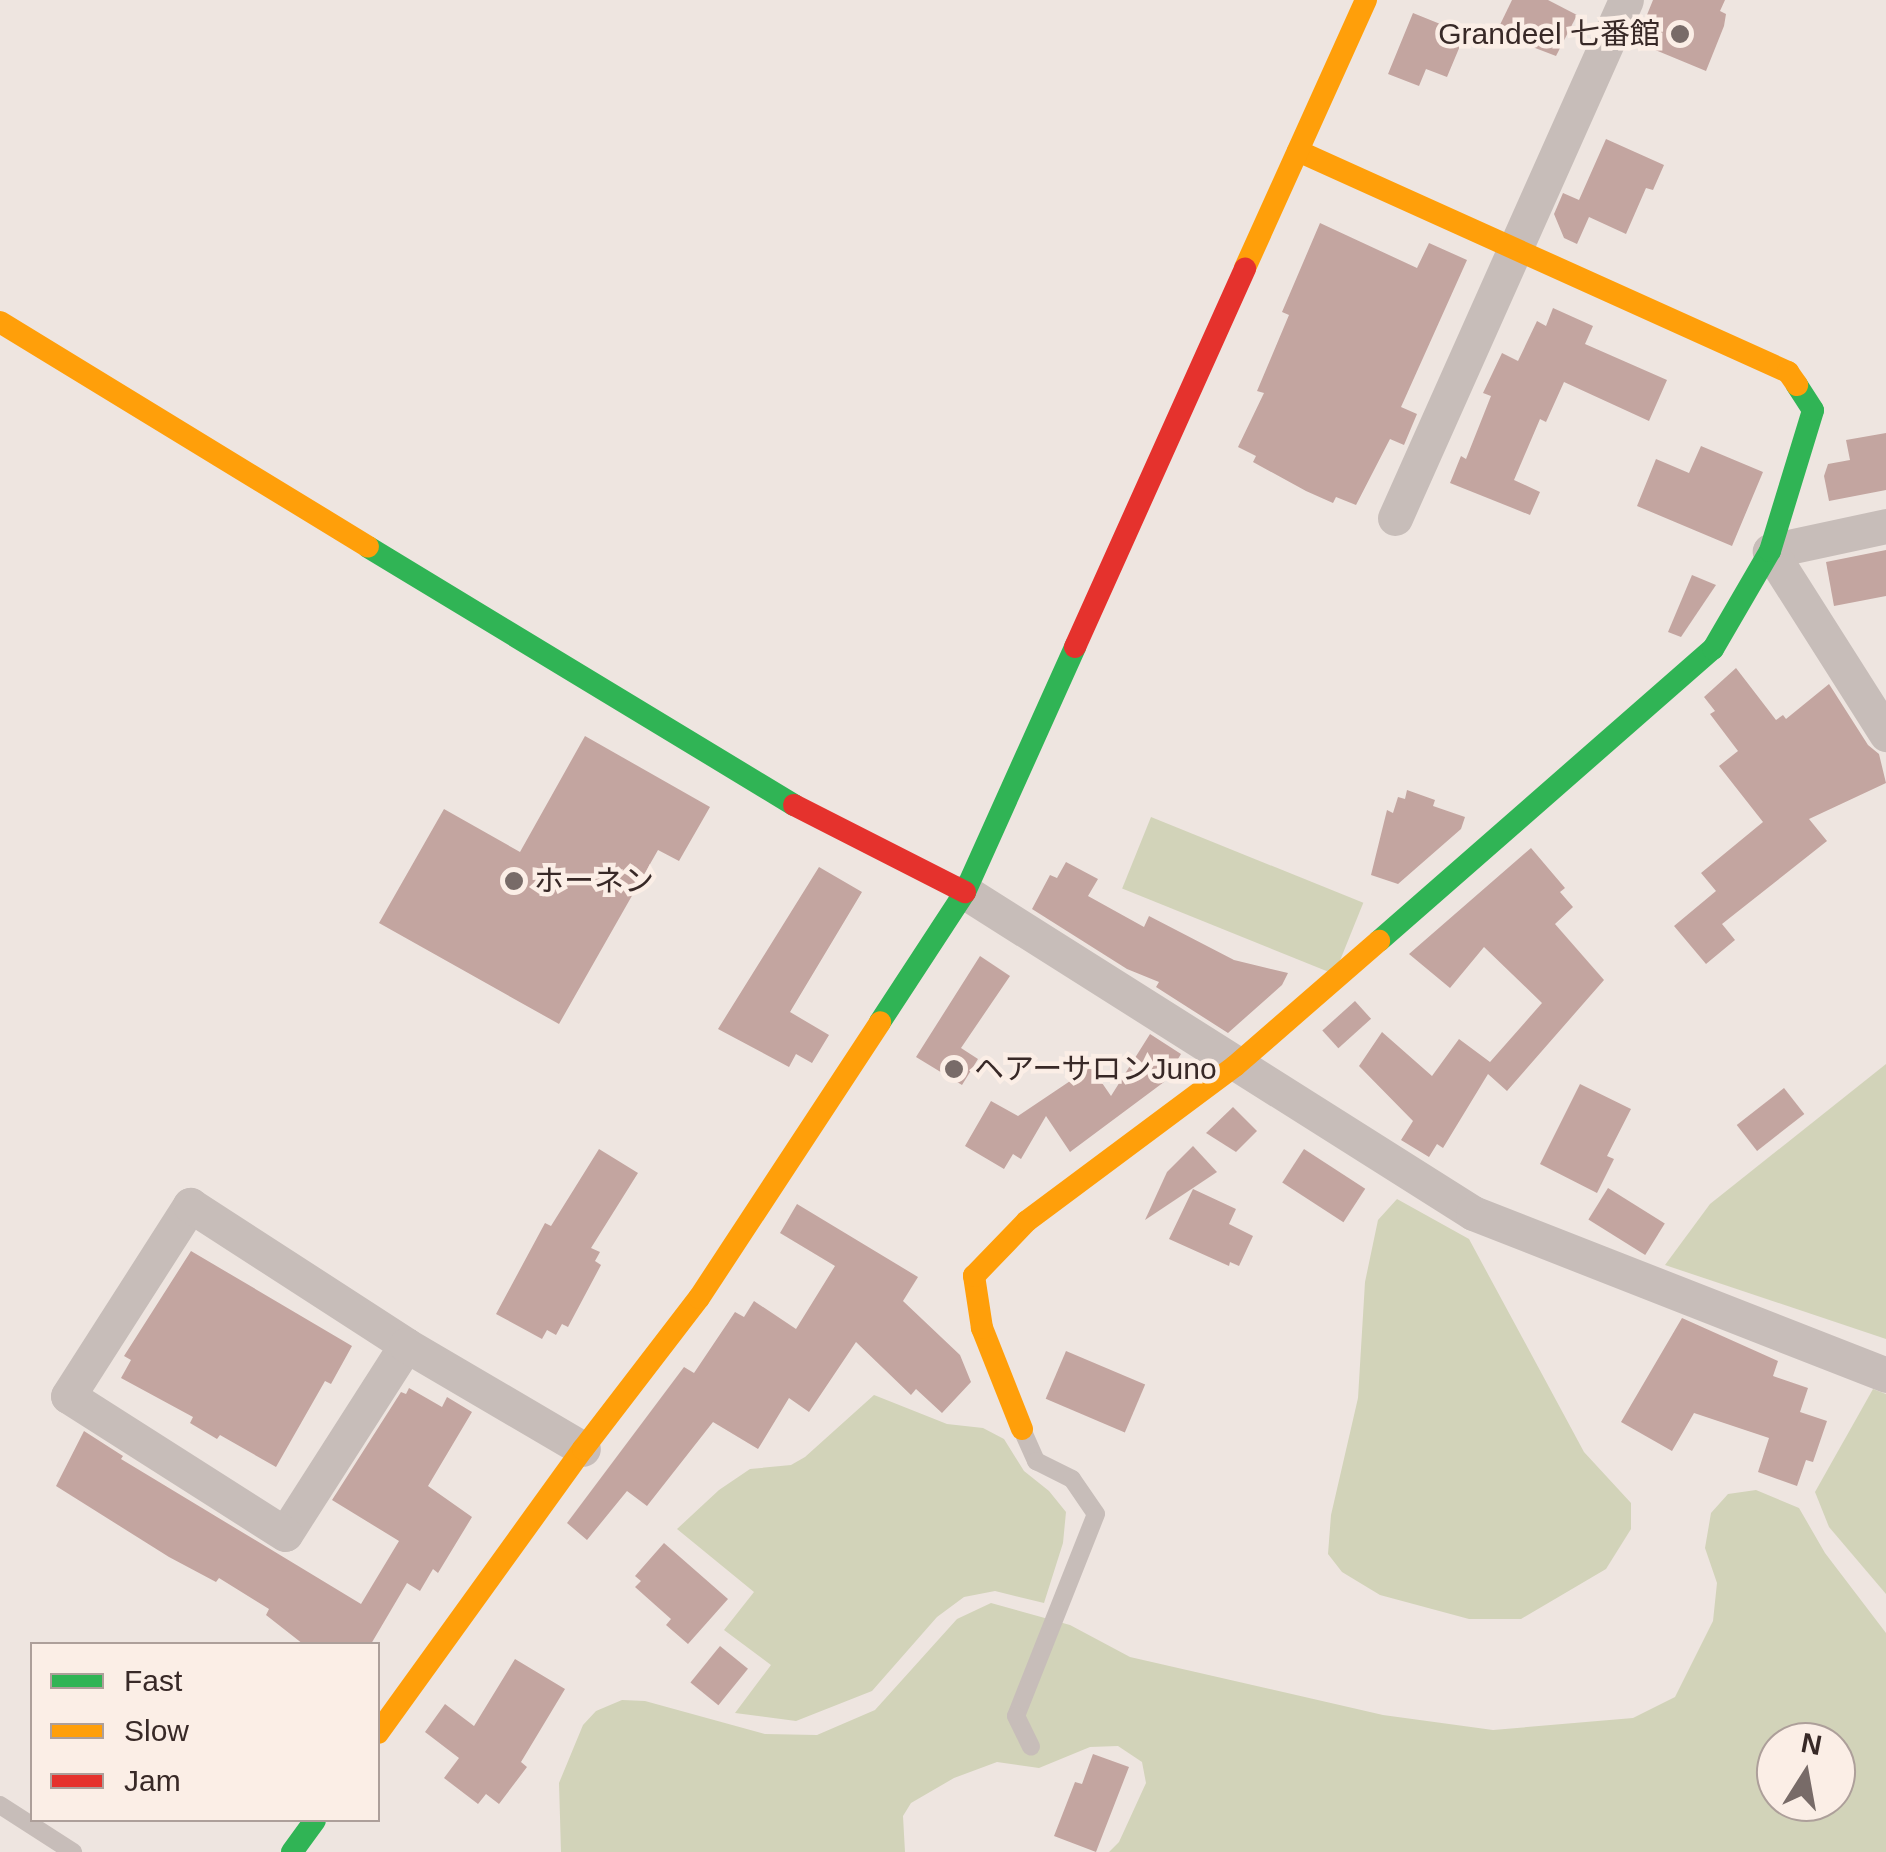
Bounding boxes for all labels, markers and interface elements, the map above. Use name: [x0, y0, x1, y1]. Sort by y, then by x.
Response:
place label: Grandeel 七番館: [1438, 16, 1660, 52]
marker: Grandeel 七番館: [1669, 23, 1691, 45]
place label: ホーネン: [534, 863, 654, 899]
marker: ホーネン: [503, 870, 525, 892]
place label: ヘアーサロンJuno: [974, 1051, 1217, 1087]
marker: ヘアーサロンJuno: [943, 1058, 965, 1080]
legend: [30, 1642, 380, 1822]
text: Fast: [124, 1664, 182, 1697]
text: Slow: [124, 1714, 189, 1747]
north arrow: [1756, 1722, 1856, 1822]
text: N: [1799, 1727, 1824, 1761]
text: Jam: [124, 1764, 181, 1797]

